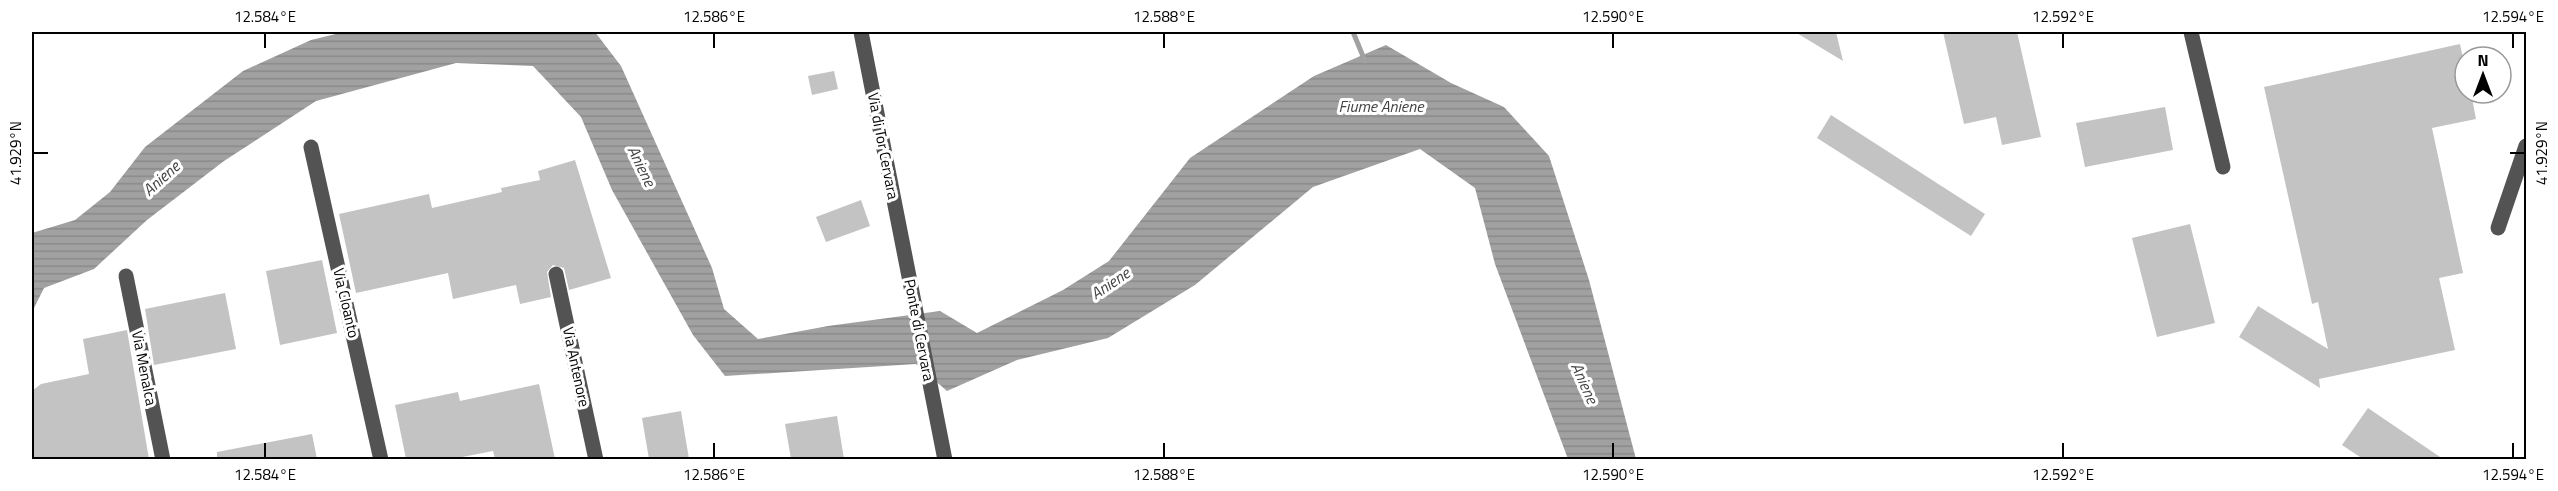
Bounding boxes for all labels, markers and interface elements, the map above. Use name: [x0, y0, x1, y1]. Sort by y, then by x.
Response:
text: 12.584°E: [234, 5, 296, 28]
text: 12.586°E: [683, 5, 745, 28]
text: 12.588°E: [1133, 5, 1195, 28]
text: 12.590°E: [1582, 5, 1644, 28]
text: 12.592°E: [2032, 5, 2094, 28]
text: 12.594°E: [2482, 5, 2544, 28]
north arrow: [2453, 45, 2513, 105]
text: N: [2477, 48, 2489, 72]
street label: Via di Tor Cervara: [862, 91, 905, 202]
water label: Fiume Aniene: [1338, 94, 1425, 118]
text: 41.929°N: [4, 121, 27, 185]
text: 41.929°N: [2530, 121, 2553, 185]
water label: Aniene: [622, 141, 663, 192]
water label: Aniene: [137, 154, 186, 201]
water label: Aniene: [1086, 260, 1136, 305]
street label: Via Cloanto: [327, 266, 366, 340]
street label: Ponte di Cervara: [898, 277, 941, 383]
street label: Via Antenore: [557, 325, 596, 409]
street label: Via Menalca: [126, 328, 163, 408]
water label: Aniene: [1565, 359, 1605, 409]
text: 12.584°E: [234, 463, 296, 486]
text: 12.586°E: [683, 463, 745, 486]
text: 12.588°E: [1133, 463, 1195, 486]
text: 12.590°E: [1582, 463, 1644, 486]
text: 12.592°E: [2032, 463, 2094, 486]
text: 12.594°E: [2482, 463, 2544, 486]

